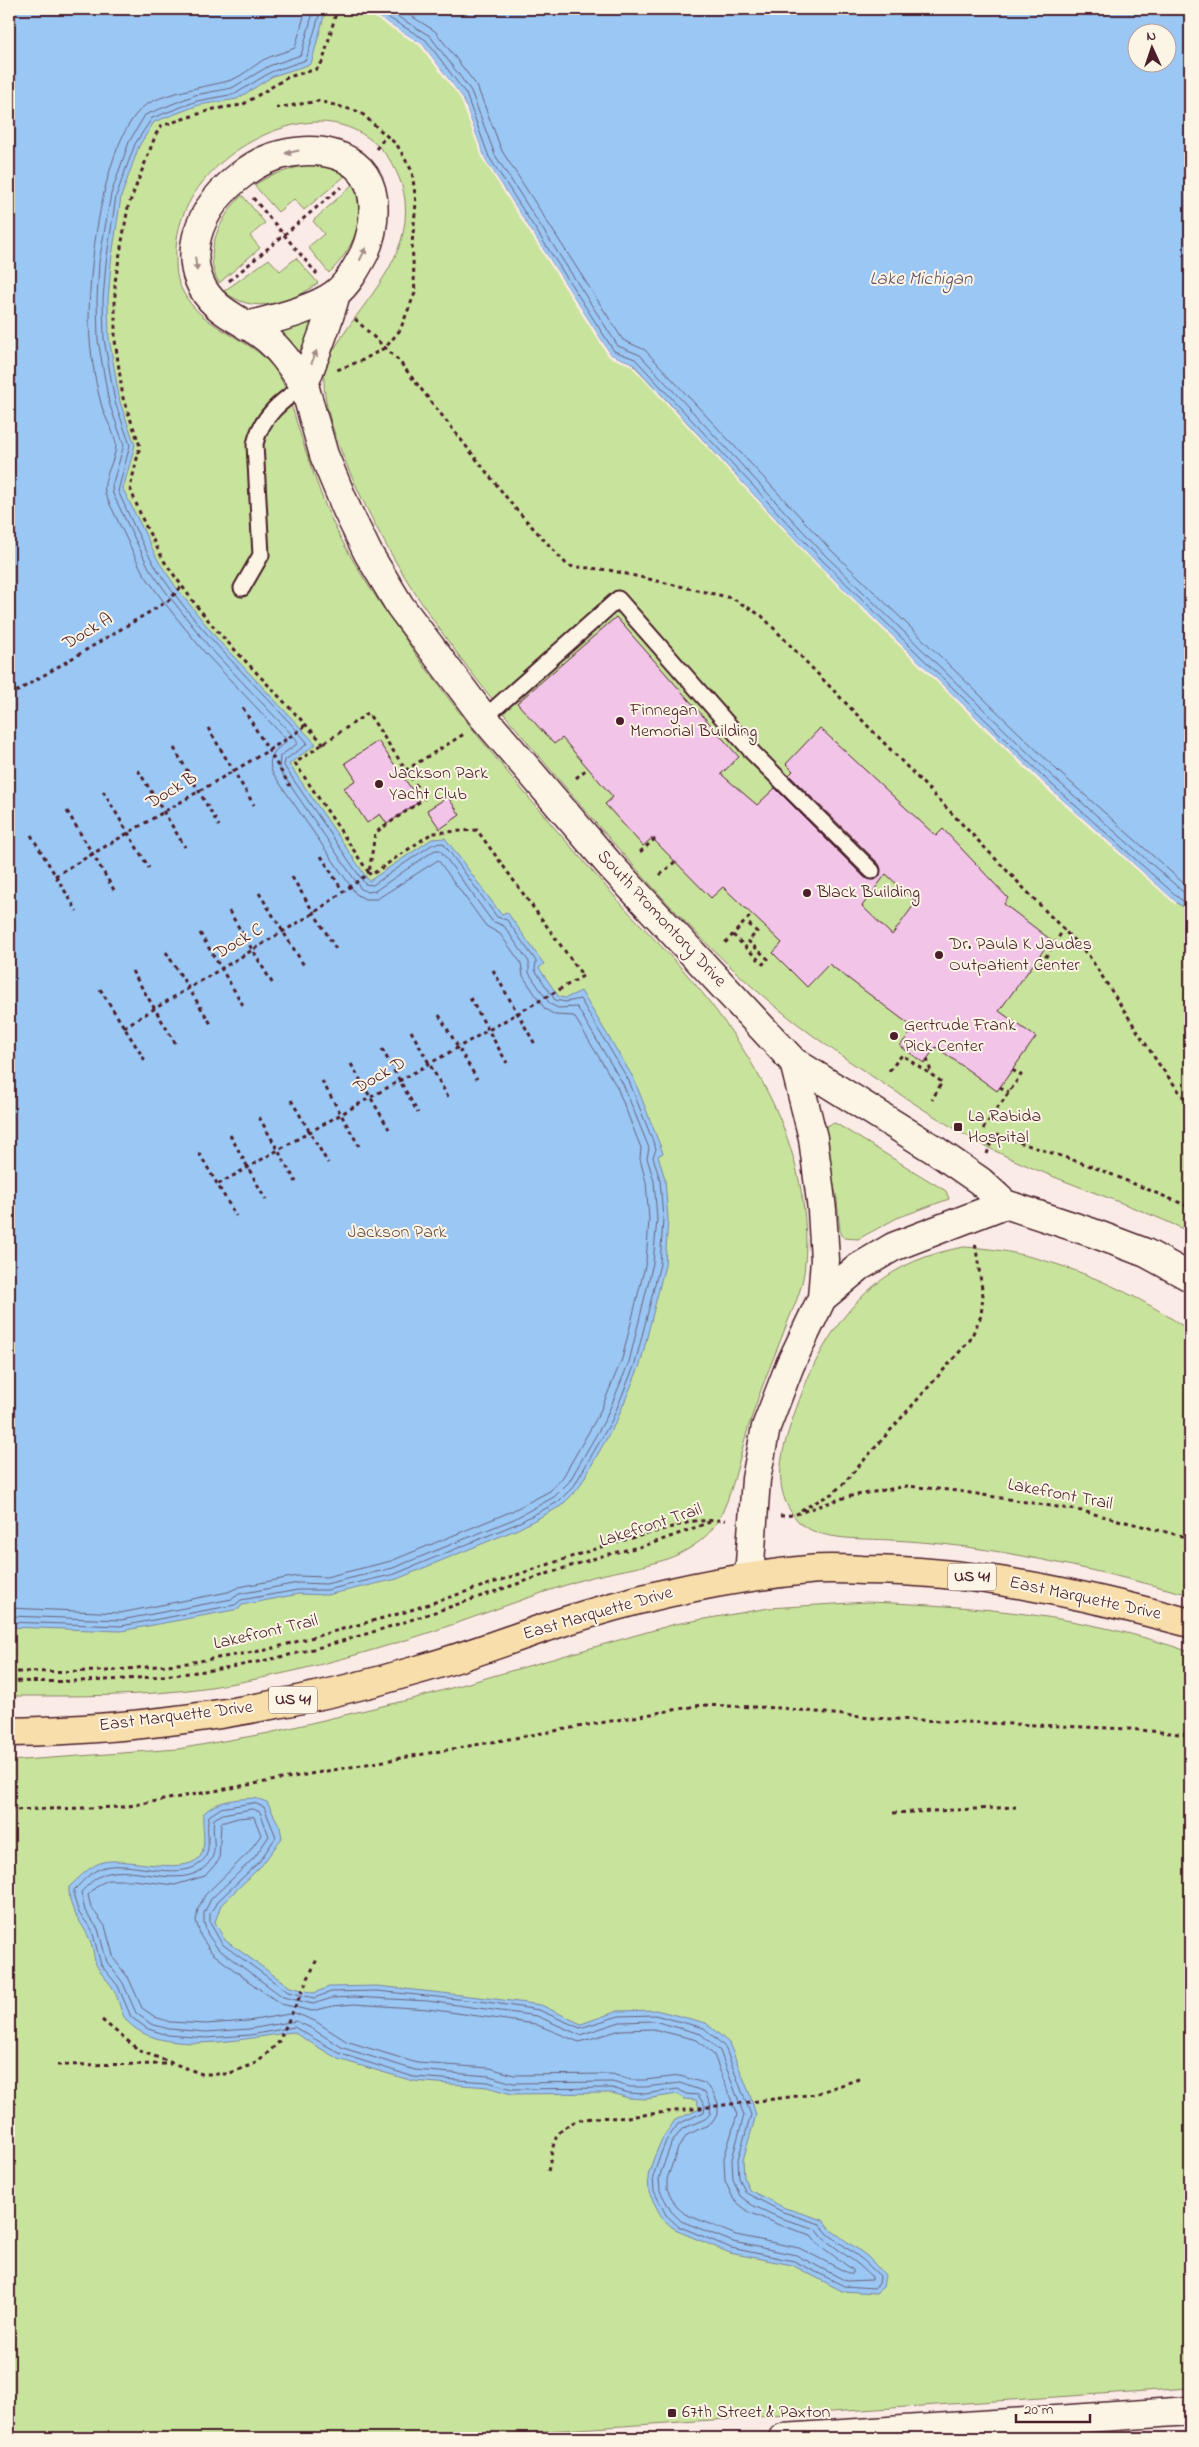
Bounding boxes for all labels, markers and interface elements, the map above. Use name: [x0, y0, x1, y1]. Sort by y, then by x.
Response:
north arrow: [1126, 22, 1176, 72]
text: N: [1146, 26, 1157, 47]
one-way arrow: [284, 149, 300, 157]
one-way arrow: [360, 247, 368, 261]
one-way arrow: [192, 257, 200, 273]
water label: Lake Michigan: [870, 266, 973, 294]
one-way arrow: [310, 349, 318, 364]
street label: Dock A: [57, 607, 118, 658]
place label: Finnegan Memorial Building: [629, 698, 757, 746]
marker: Finnegan Memorial Building: [614, 715, 626, 727]
place label: Jackson Park Yacht Club: [389, 761, 488, 808]
street label: Dock B: [141, 766, 202, 817]
marker: Jackson Park Yacht Club: [373, 778, 385, 790]
street label: South Promontory Drive: [590, 844, 732, 994]
place label: Black Building: [816, 880, 920, 907]
marker: Black Building: [801, 887, 813, 899]
street label: Dock C: [209, 917, 268, 967]
place label: Dr. Paula K Jaudes Outpatient Center: [948, 932, 1092, 979]
marker: Dr. Paula K Jaudes Outpatient Center: [933, 949, 945, 961]
place label: Gertrude Frank Pick Center: [904, 1013, 1016, 1060]
marker: Gertrude Frank Pick Center: [888, 1030, 900, 1042]
street label: Dock D: [348, 1051, 411, 1102]
place label: La Rabida Hospital: [968, 1104, 1041, 1151]
marker: La Rabida Hospital: [952, 1121, 964, 1133]
park label: Jackson Park: [348, 1220, 447, 1246]
street label: Lakefront Trail: [1005, 1472, 1115, 1518]
street label: Lakefront Trail: [596, 1497, 706, 1555]
road number: US 41: [948, 1564, 996, 1590]
street label: East Marquette Drive: [1007, 1570, 1164, 1628]
street label: East Marquette Drive: [520, 1580, 677, 1648]
street label: Lakefront Trail: [211, 1608, 321, 1658]
road number: US 41: [269, 1686, 317, 1714]
street label: East Marquette Drive: [98, 1695, 255, 1739]
scale bar: [1016, 2392, 1090, 2424]
text: 20 m: [1024, 2399, 1054, 2421]
place label: 67th Street & Paxton: [682, 2400, 831, 2426]
marker: 67th Street & Paxton: [666, 2407, 678, 2419]

